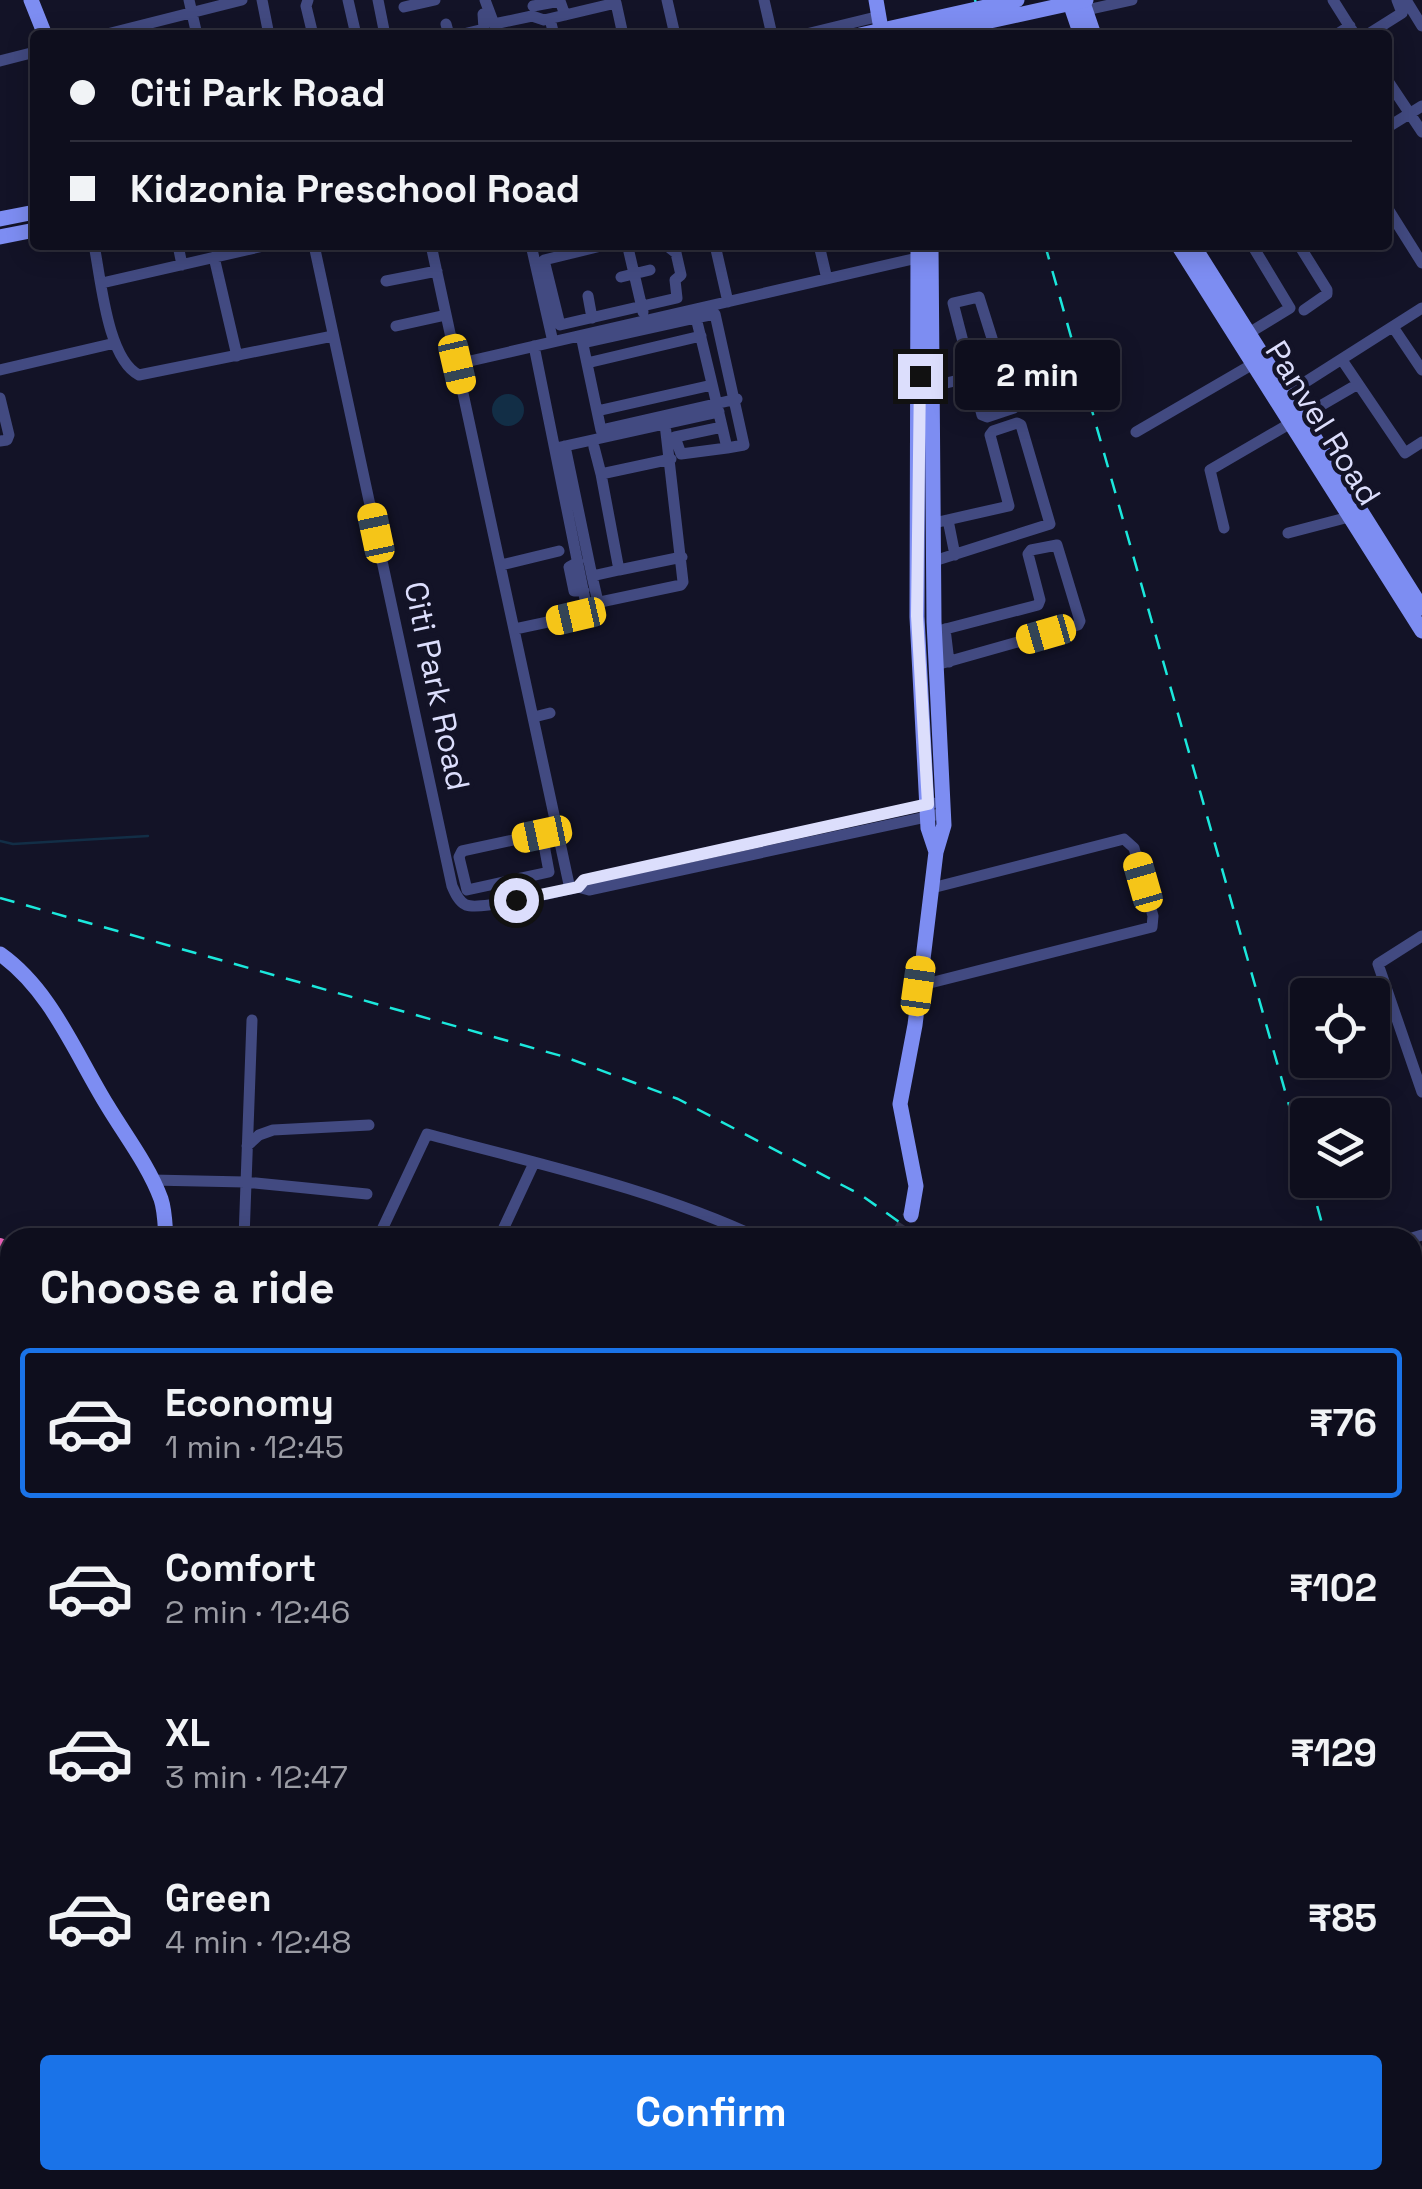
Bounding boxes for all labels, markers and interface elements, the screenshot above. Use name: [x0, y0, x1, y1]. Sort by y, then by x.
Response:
text: Citi Park Road: [130, 69, 385, 117]
text: Kidzonia Preschool Road: [130, 165, 580, 213]
car: [436, 331, 478, 397]
street label: Panvel Road: [1257, 333, 1389, 513]
callout: 2 min: [955, 341, 1120, 411]
route end: [898, 354, 943, 399]
text: 2 min: [996, 355, 1079, 395]
car: [355, 501, 397, 565]
street label: Citi Park Road: [395, 578, 479, 794]
car: [543, 595, 609, 637]
car: [1013, 611, 1079, 657]
car: [510, 813, 574, 855]
car: [1120, 849, 1166, 915]
route start: [494, 878, 539, 923]
car: [899, 954, 937, 1018]
map controls: [1290, 978, 1390, 1198]
button: locate: [1290, 978, 1390, 1078]
button: layers: [1290, 1098, 1390, 1198]
text: Choose a ride: [40, 1259, 335, 1316]
icon: car: [45, 1378, 135, 1468]
text: Economy: [165, 1379, 334, 1427]
text: ₹76: [1309, 1399, 1377, 1447]
text: 1 min · 12:45: [165, 1427, 344, 1467]
icon: car: [45, 1543, 135, 1633]
text: Comfort: [165, 1544, 316, 1592]
text: ₹102: [1289, 1564, 1377, 1612]
text: 2 min · 12:46: [165, 1592, 350, 1632]
icon: car: [45, 1708, 135, 1798]
text: XL: [165, 1709, 210, 1757]
text: ₹129: [1290, 1729, 1377, 1777]
text: 3 min · 12:47: [165, 1757, 348, 1797]
icon: car: [45, 1873, 135, 1963]
text: Green: [165, 1874, 272, 1922]
text: ₹85: [1308, 1894, 1377, 1942]
text: 4 min · 12:48: [165, 1922, 351, 1962]
button: Confirm: [40, 2055, 1382, 2170]

